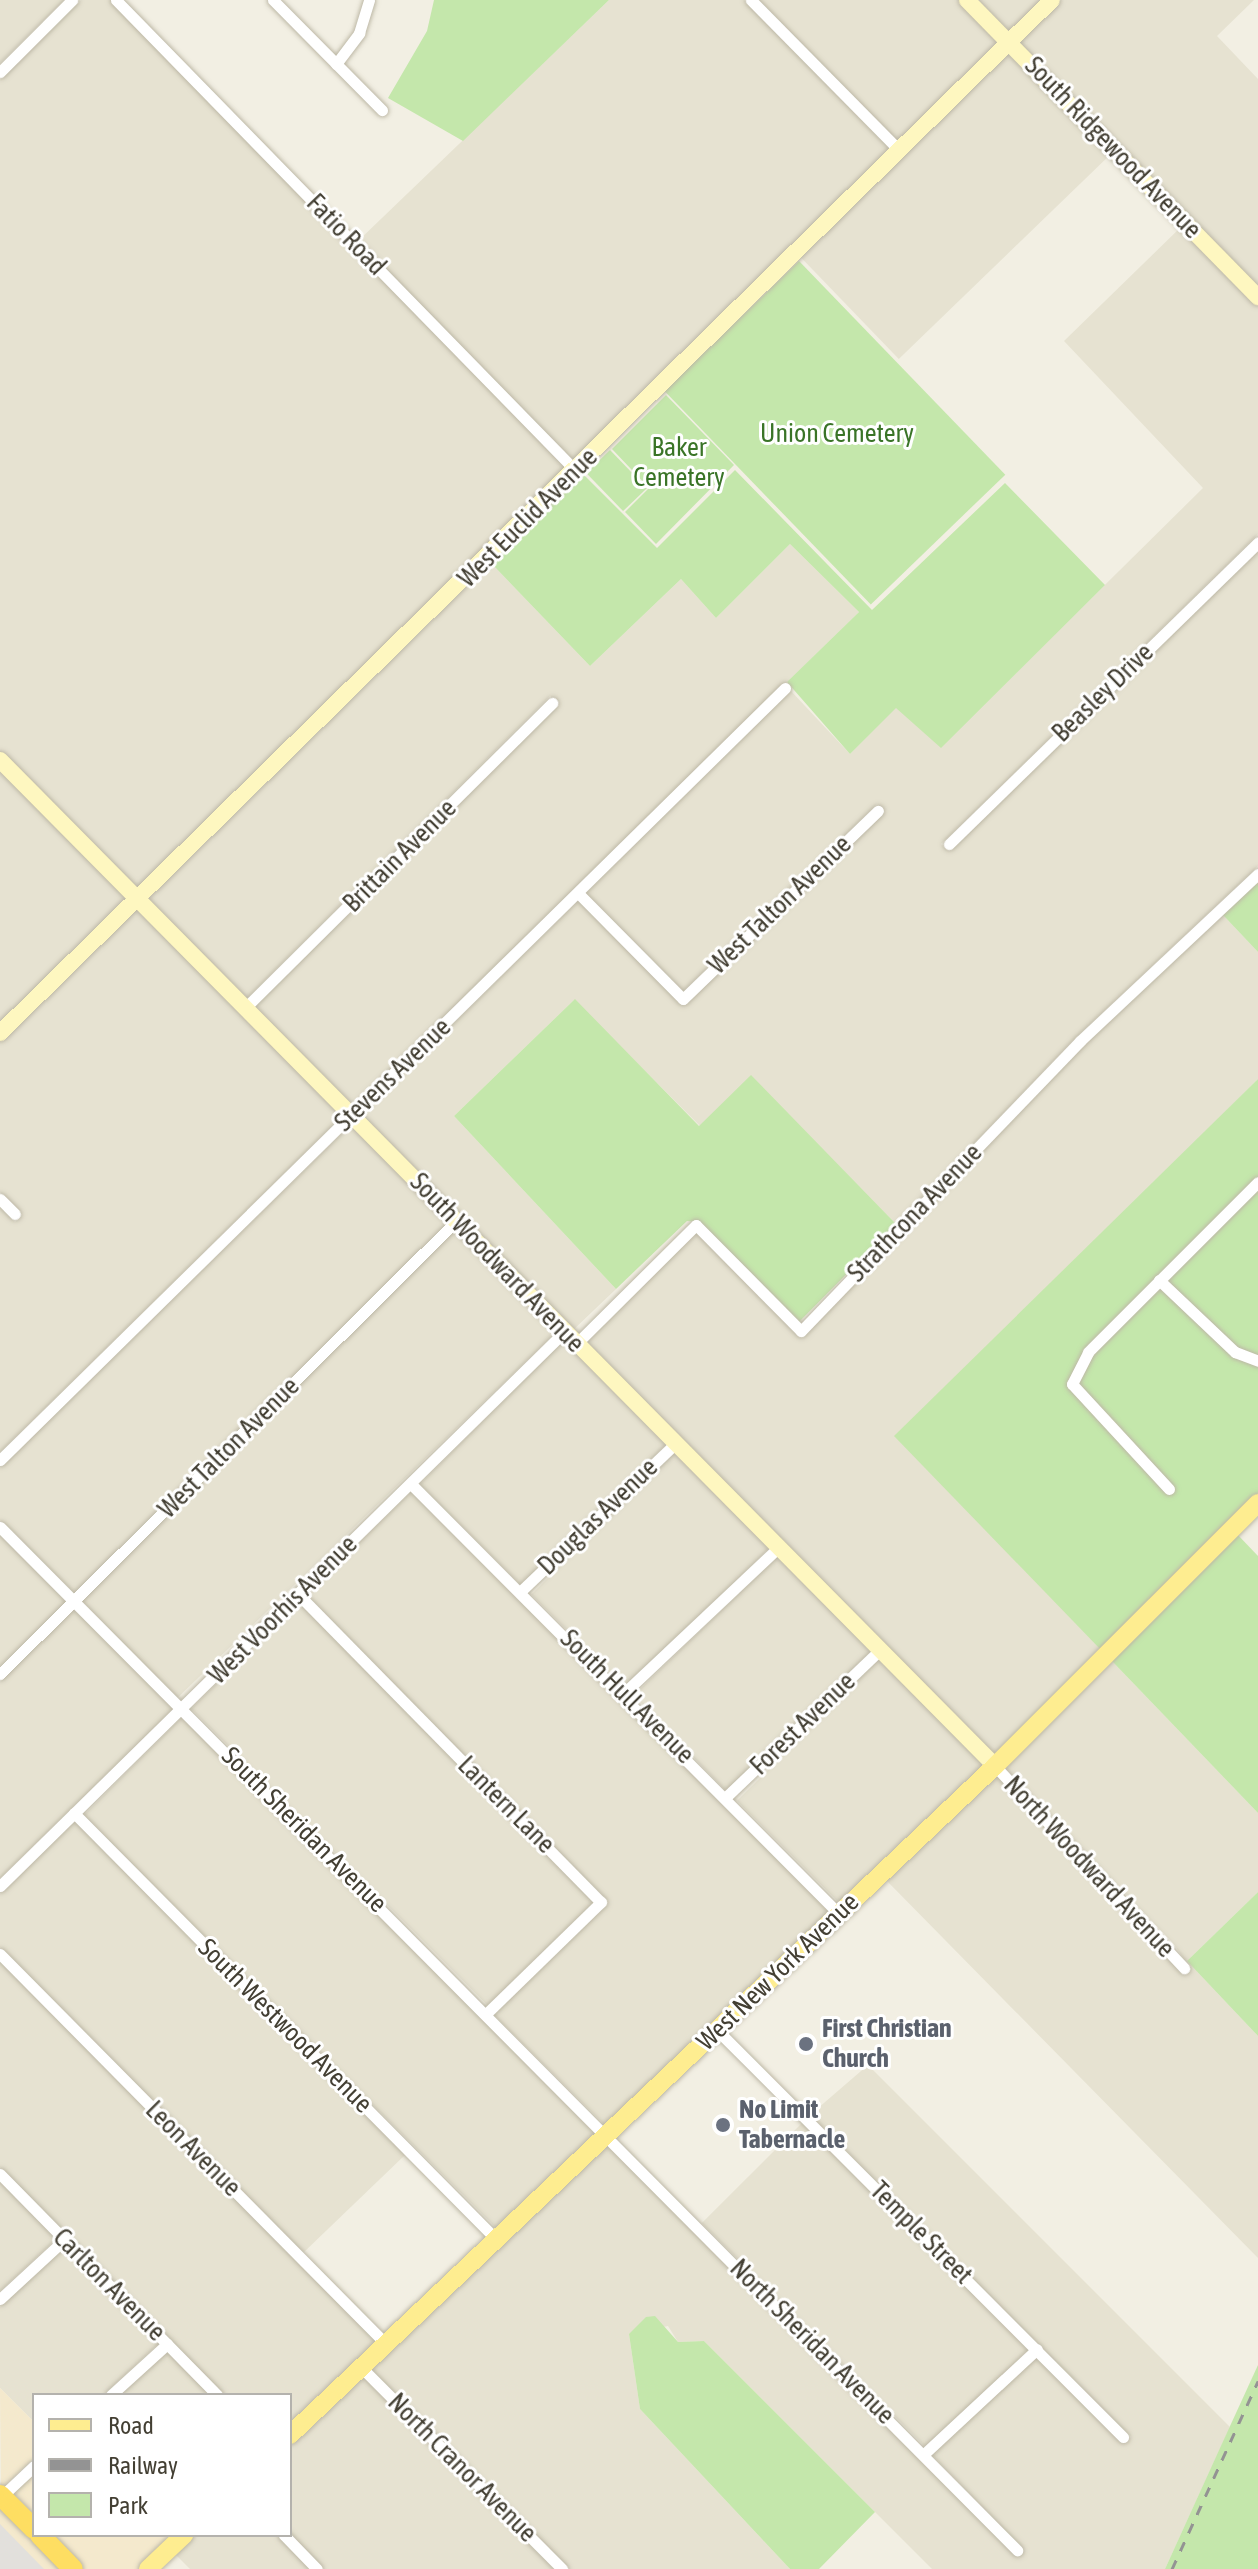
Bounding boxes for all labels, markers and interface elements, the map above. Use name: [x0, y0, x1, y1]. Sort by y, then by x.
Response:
street label: South Ridgewood Avenue: [1018, 51, 1208, 245]
street label: Fatio Road: [300, 188, 392, 282]
park label: Union Cemetery: [760, 418, 914, 450]
park label: Baker Cemetery: [633, 432, 725, 494]
street label: West Euclid Avenue: [452, 442, 604, 594]
street label: Beasley Drive: [1046, 637, 1160, 749]
street label: Brittain Avenue: [337, 793, 463, 919]
street label: West Talton Avenue: [702, 829, 858, 981]
street label: Stevens Avenue: [328, 1012, 458, 1138]
street label: Strathcona Avenue: [841, 1137, 989, 1289]
street label: South Woodward Avenue: [403, 1167, 591, 1359]
street label: West Talton Avenue: [152, 1371, 306, 1525]
street label: Douglas Avenue: [532, 1452, 664, 1582]
street label: West Voorhis Avenue: [202, 1529, 364, 1691]
street label: South Hull Avenue: [554, 1624, 700, 1770]
street label: Forest Avenue: [744, 1666, 862, 1782]
street label: South Sheridan Avenue: [215, 1741, 393, 1919]
street label: Lantern Lane: [451, 1750, 561, 1860]
street label: North Woodward Avenue: [997, 1770, 1181, 1964]
street label: West New York Avenue: [691, 1887, 865, 2057]
street label: South Westwood Avenue: [191, 1932, 379, 2120]
place label: First Christian Church: [822, 2013, 952, 2074]
marker: First Christian Church: [797, 2035, 815, 2053]
place label: No Limit Tabernacle: [739, 2094, 845, 2156]
street label: Leon Avenue: [139, 2095, 247, 2203]
marker: No Limit Tabernacle: [714, 2116, 732, 2134]
street label: Temple Street: [863, 2175, 979, 2291]
street label: Carlton Avenue: [46, 2222, 172, 2348]
street label: North Sheridan Avenue: [723, 2253, 901, 2431]
street label: North Cranor Avenue: [381, 2387, 543, 2549]
legend: [32, 2393, 292, 2537]
text: Road: [108, 2412, 154, 2439]
text: Railway: [108, 2452, 178, 2479]
text: Park: [108, 2492, 148, 2519]

